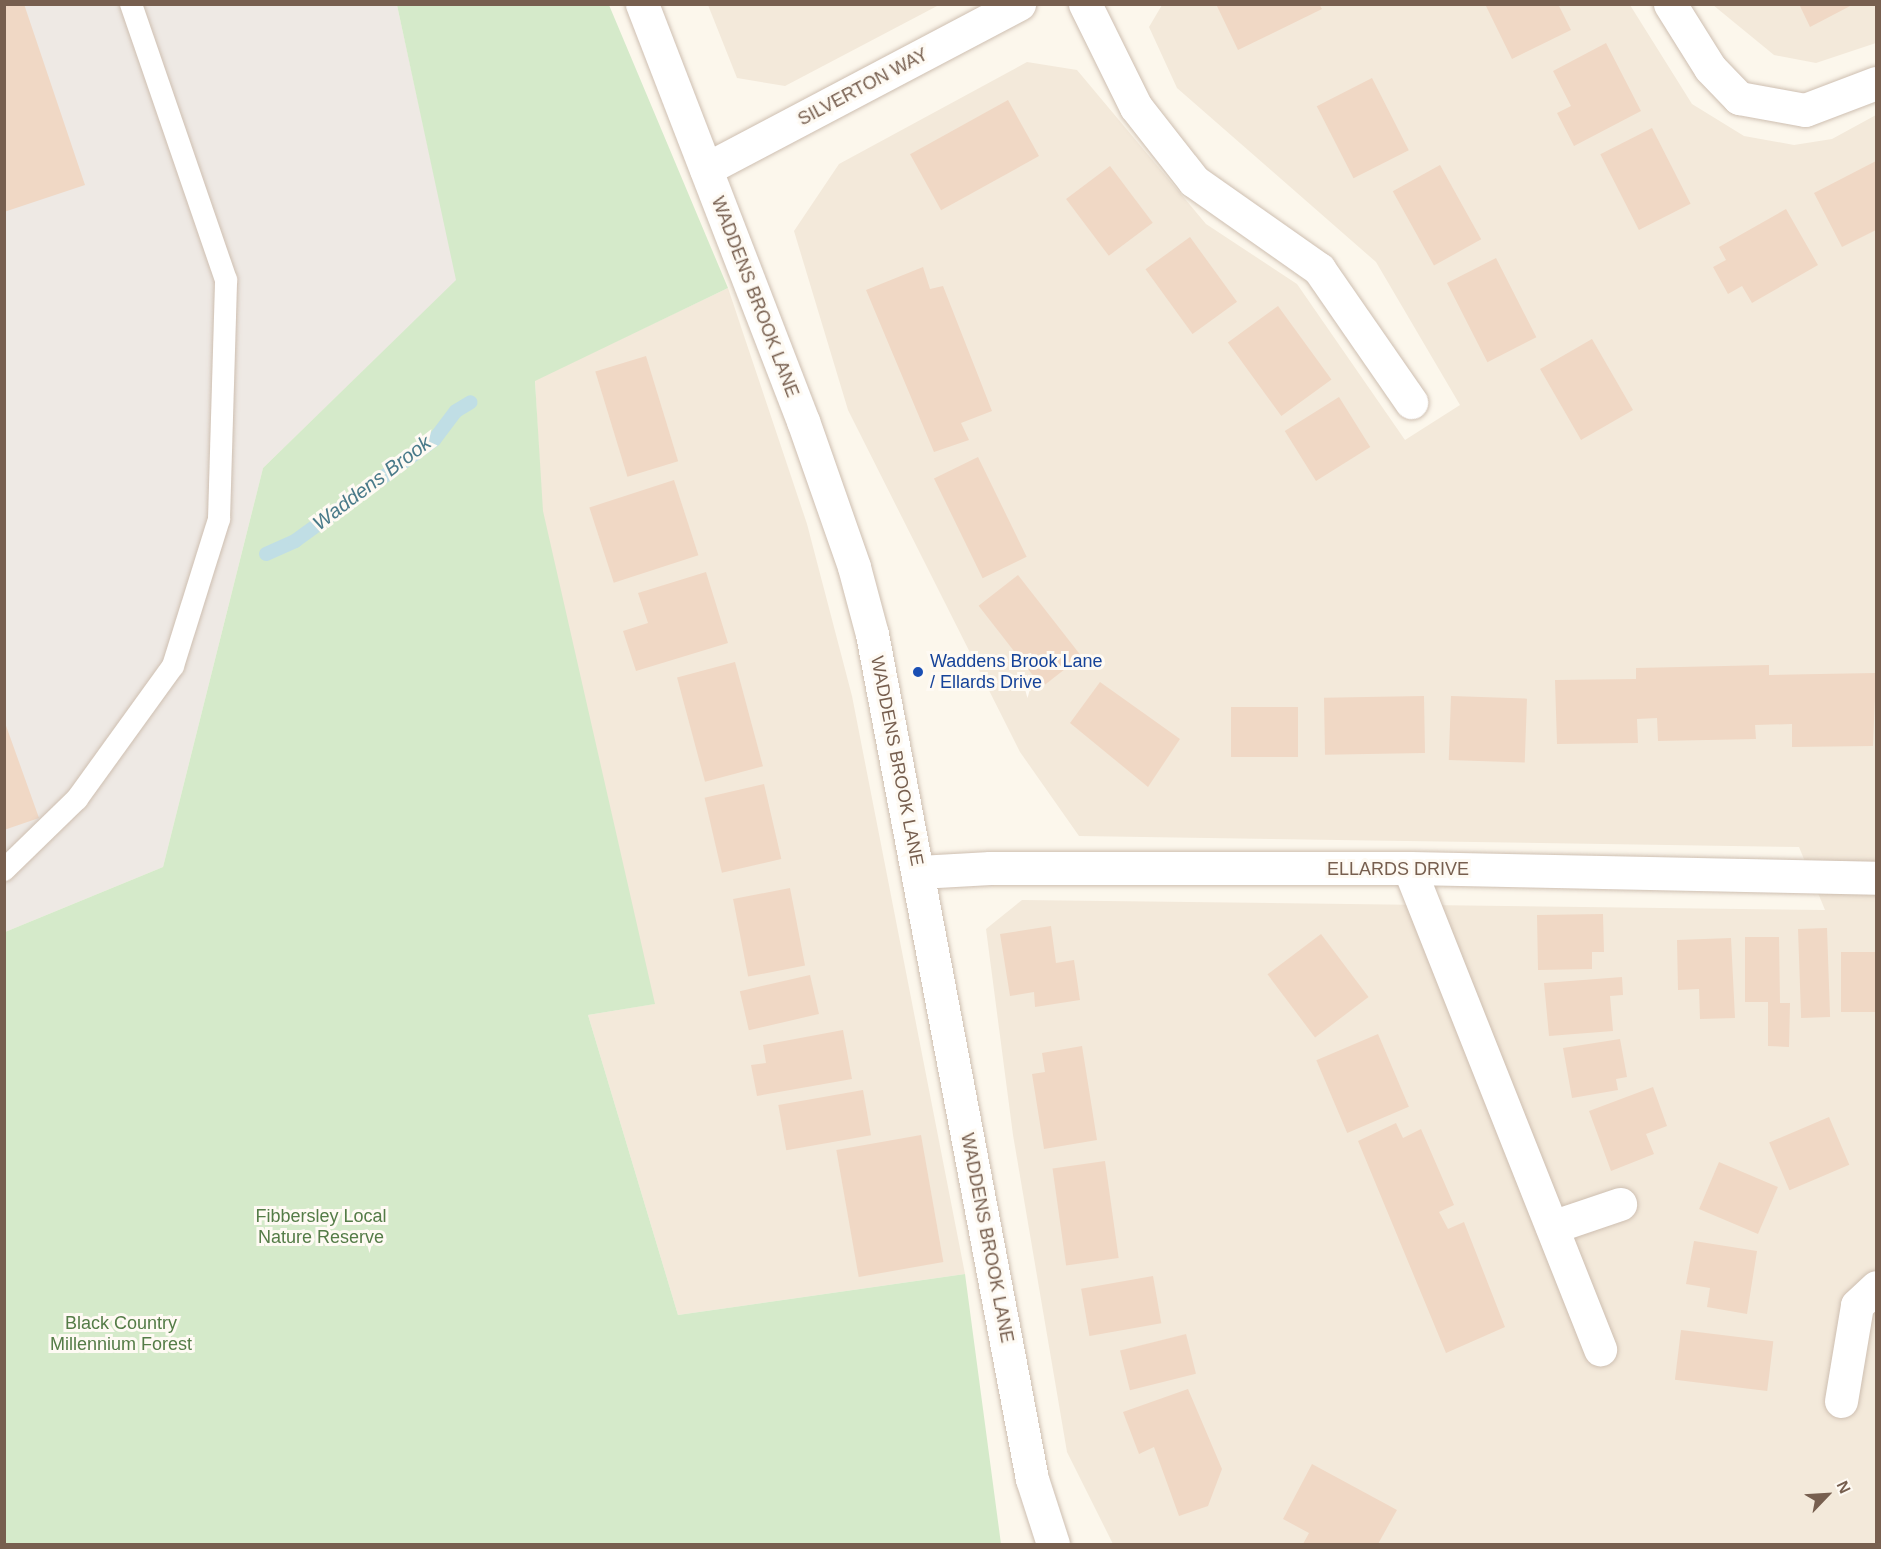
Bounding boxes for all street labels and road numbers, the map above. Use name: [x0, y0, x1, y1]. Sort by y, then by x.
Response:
street label: SILVERTON WAY: [794, 44, 932, 130]
street label: WADDENS BROOK LANE: [707, 194, 803, 400]
street label: WADDENS BROOK LANE: [866, 654, 928, 868]
street label: ELLARDS DRIVE: [1327, 858, 1469, 880]
street label: WADDENS BROOK LANE: [956, 1131, 1018, 1345]

